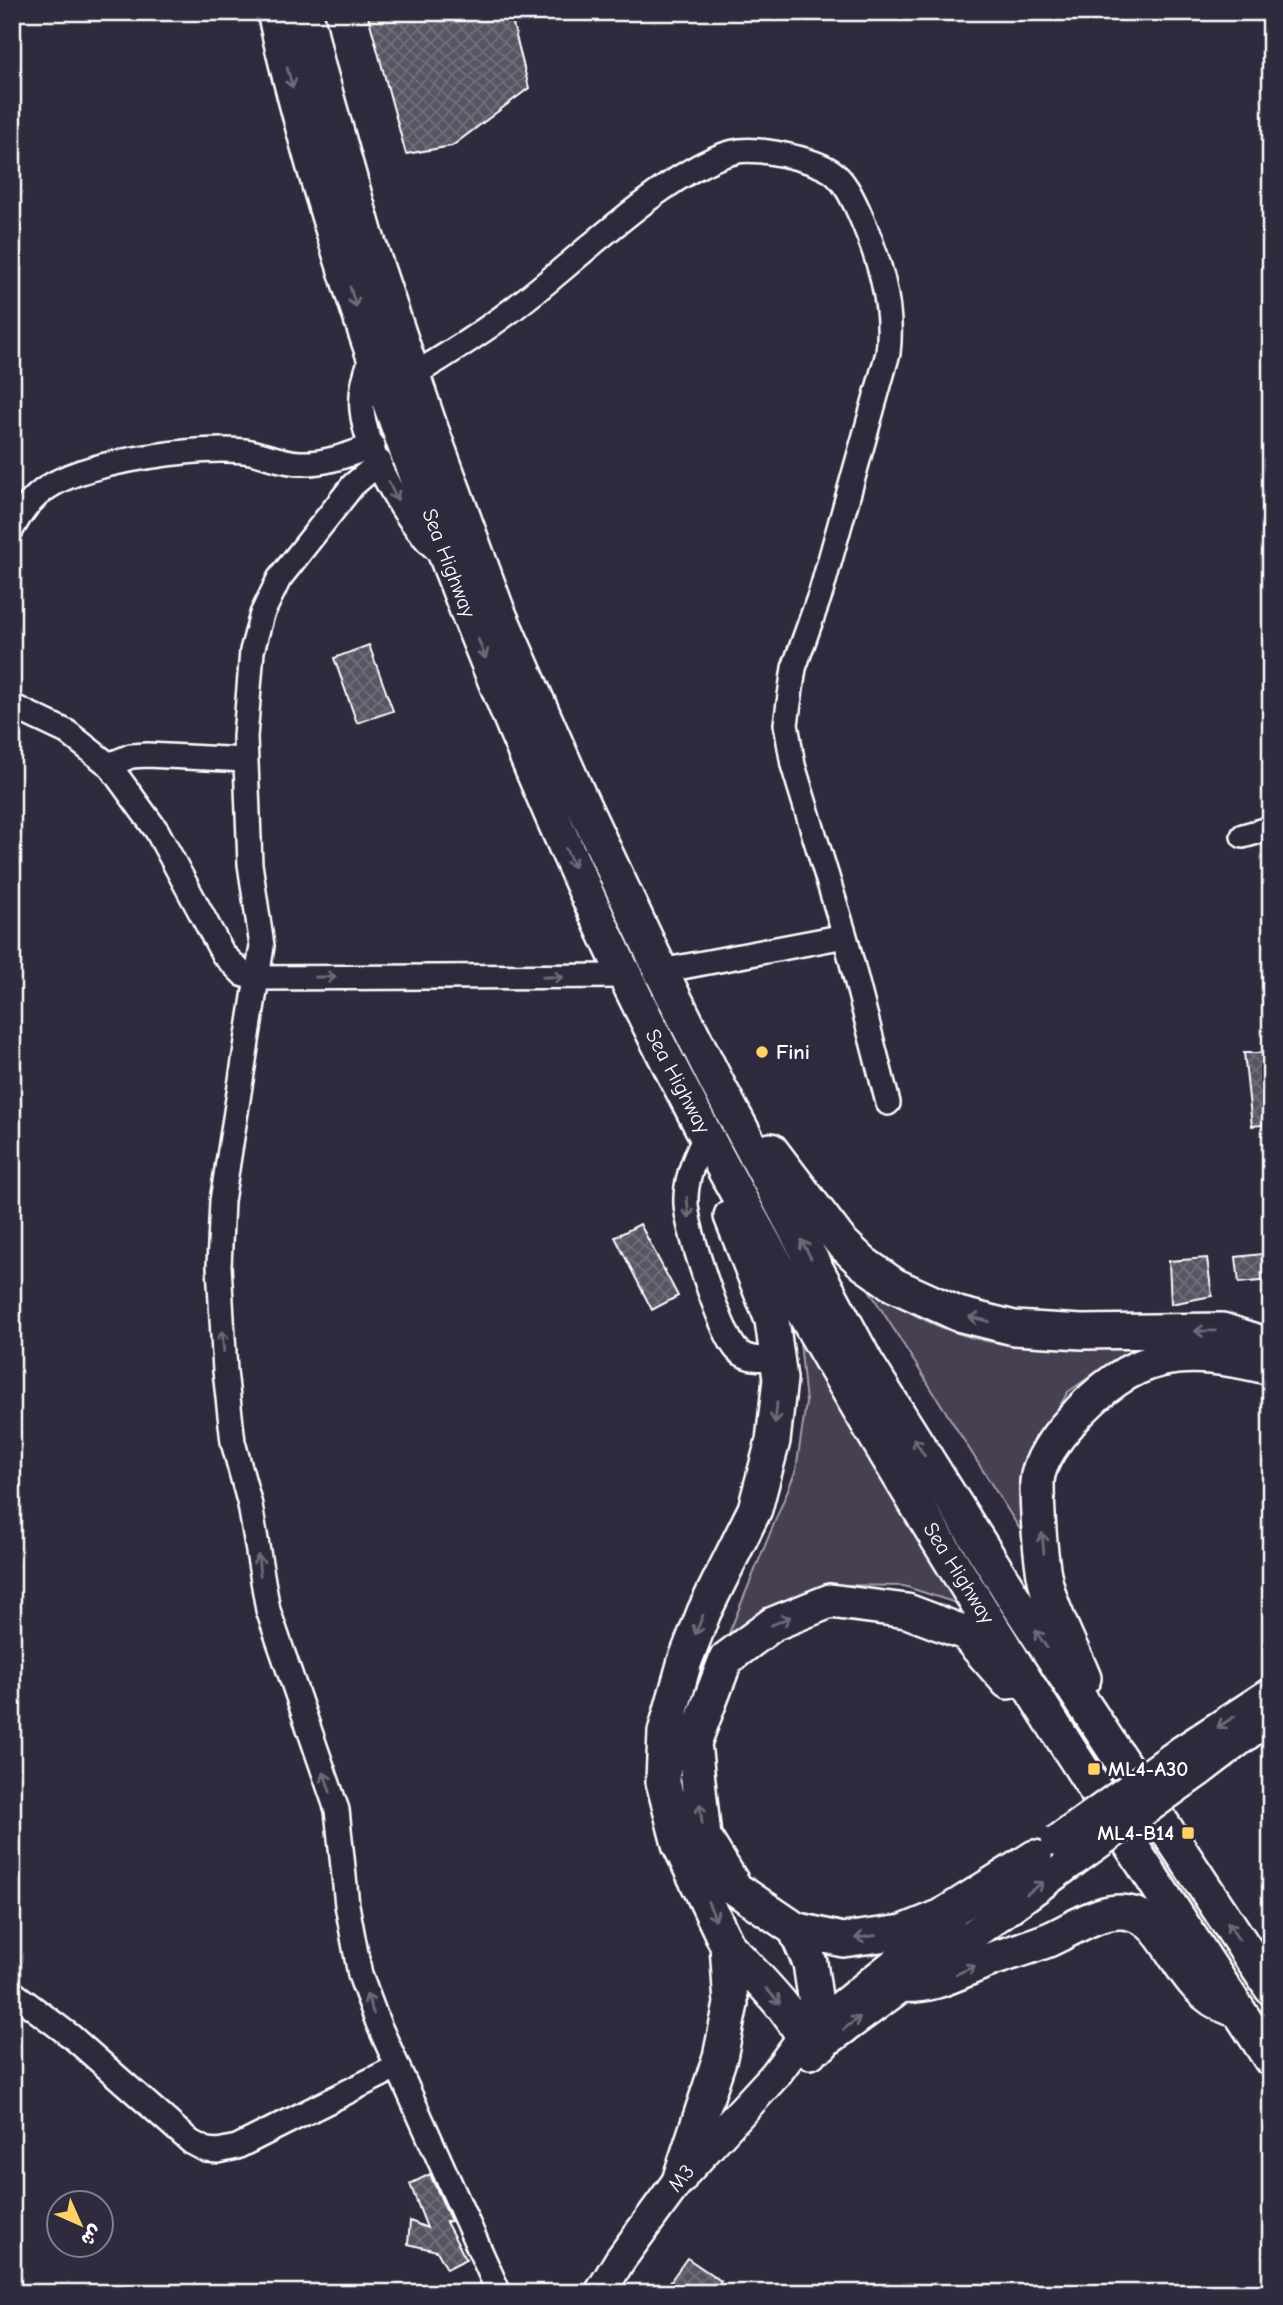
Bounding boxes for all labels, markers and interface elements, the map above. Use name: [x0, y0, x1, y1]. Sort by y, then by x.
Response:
one-way arrow: [285, 67, 298, 89]
one-way arrow: [347, 286, 360, 308]
one-way arrow: [386, 481, 400, 501]
street label: Sea Highway: [417, 505, 481, 621]
one-way arrow: [477, 637, 489, 659]
one-way arrow: [564, 847, 577, 868]
one-way arrow: [314, 970, 337, 984]
one-way arrow: [541, 970, 564, 983]
street label: Sea Highway: [640, 1025, 716, 1138]
place label: Fini: [776, 1040, 810, 1064]
marker: Fini: [754, 1044, 770, 1060]
one-way arrow: [681, 1196, 694, 1219]
one-way arrow: [799, 1240, 813, 1260]
one-way arrow: [968, 1312, 991, 1326]
one-way arrow: [1194, 1324, 1217, 1337]
one-way arrow: [216, 1330, 229, 1353]
one-way arrow: [769, 1401, 782, 1423]
one-way arrow: [912, 1437, 926, 1457]
street label: Sea Highway: [918, 1518, 1000, 1629]
one-way arrow: [1036, 1532, 1049, 1555]
one-way arrow: [252, 1554, 265, 1577]
one-way arrow: [692, 1614, 705, 1635]
one-way arrow: [770, 1614, 791, 1627]
one-way arrow: [1033, 1630, 1048, 1649]
one-way arrow: [1217, 1715, 1236, 1729]
place label: ML4-A30: [1108, 1757, 1188, 1781]
marker: ML4-A30: [1086, 1761, 1102, 1777]
one-way arrow: [320, 1771, 332, 1793]
one-way arrow: [695, 1803, 708, 1825]
place label: ML4-B14: [1097, 1821, 1174, 1845]
marker: ML4-B14: [1180, 1825, 1196, 1841]
one-way arrow: [1025, 1881, 1044, 1895]
one-way arrow: [706, 1899, 719, 1921]
one-way arrow: [1226, 1922, 1240, 1941]
one-way arrow: [854, 1931, 877, 1944]
one-way arrow: [955, 1963, 976, 1976]
one-way arrow: [764, 1987, 781, 2004]
one-way arrow: [363, 1994, 376, 2016]
one-way arrow: [842, 2015, 861, 2030]
street label: M3: [663, 2159, 699, 2197]
north arrow: [46, 2190, 116, 2260]
text: ش: [76, 2220, 106, 2251]

